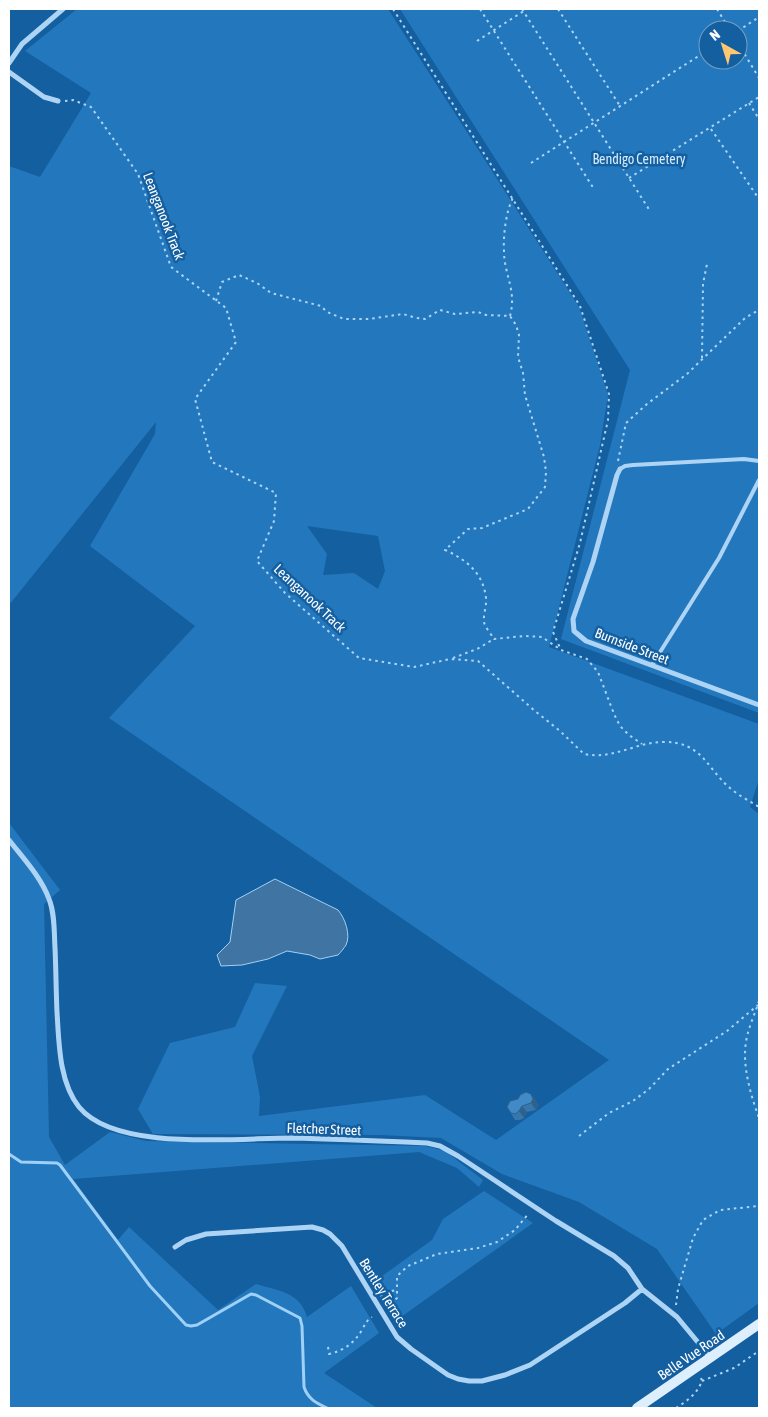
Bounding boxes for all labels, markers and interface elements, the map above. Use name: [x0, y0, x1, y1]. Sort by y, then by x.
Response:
north arrow: [698, 20, 748, 70]
text: N: [707, 26, 723, 44]
park label: Bendigo Cemetery: [592, 151, 686, 167]
street label: Leanganook Track: [140, 170, 188, 262]
street label: Leanganook Track: [271, 561, 349, 635]
street label: Burnside Street: [593, 625, 671, 667]
street label: Fletcher Street: [286, 1120, 362, 1138]
street label: Bentley Terrace: [356, 1255, 412, 1331]
street label: Belle Vue Road: [655, 1327, 727, 1383]

